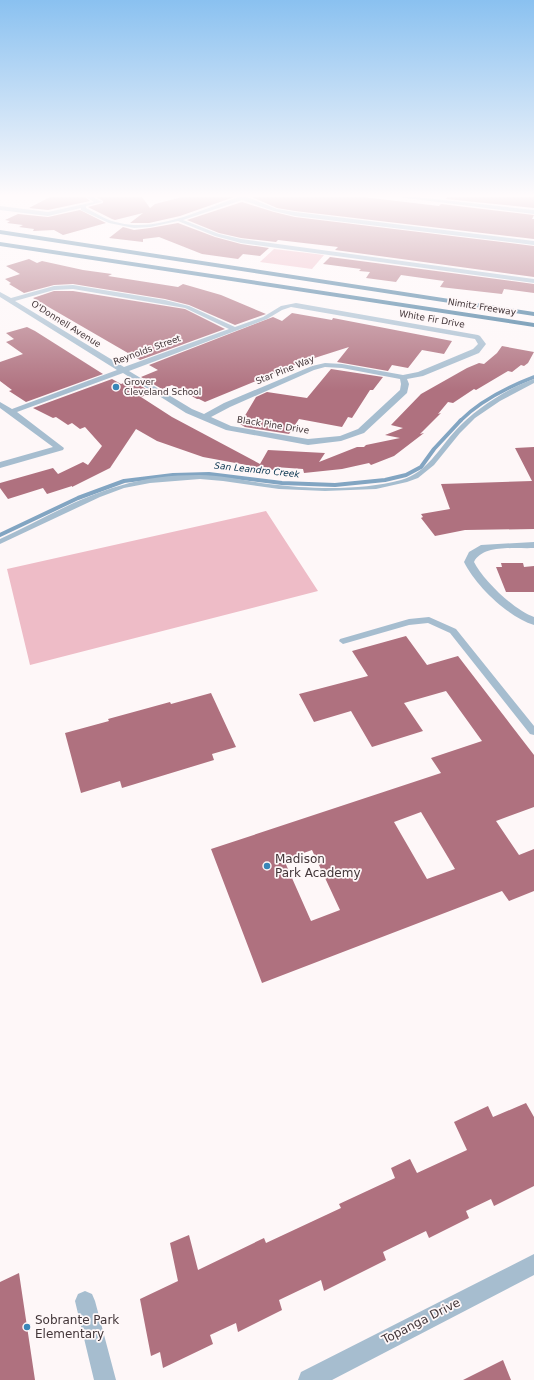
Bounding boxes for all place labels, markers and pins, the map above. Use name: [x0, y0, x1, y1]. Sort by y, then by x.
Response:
place label: Grover Cleveland School: [124, 377, 201, 397]
marker: Grover Cleveland School: [111, 382, 121, 392]
place label: Madison Park Academy: [275, 852, 361, 880]
marker: Madison Park Academy: [262, 861, 272, 871]
place label: Sobrante Park Elementary: [35, 1313, 119, 1341]
marker: Sobrante Park Elementary: [22, 1322, 32, 1332]

